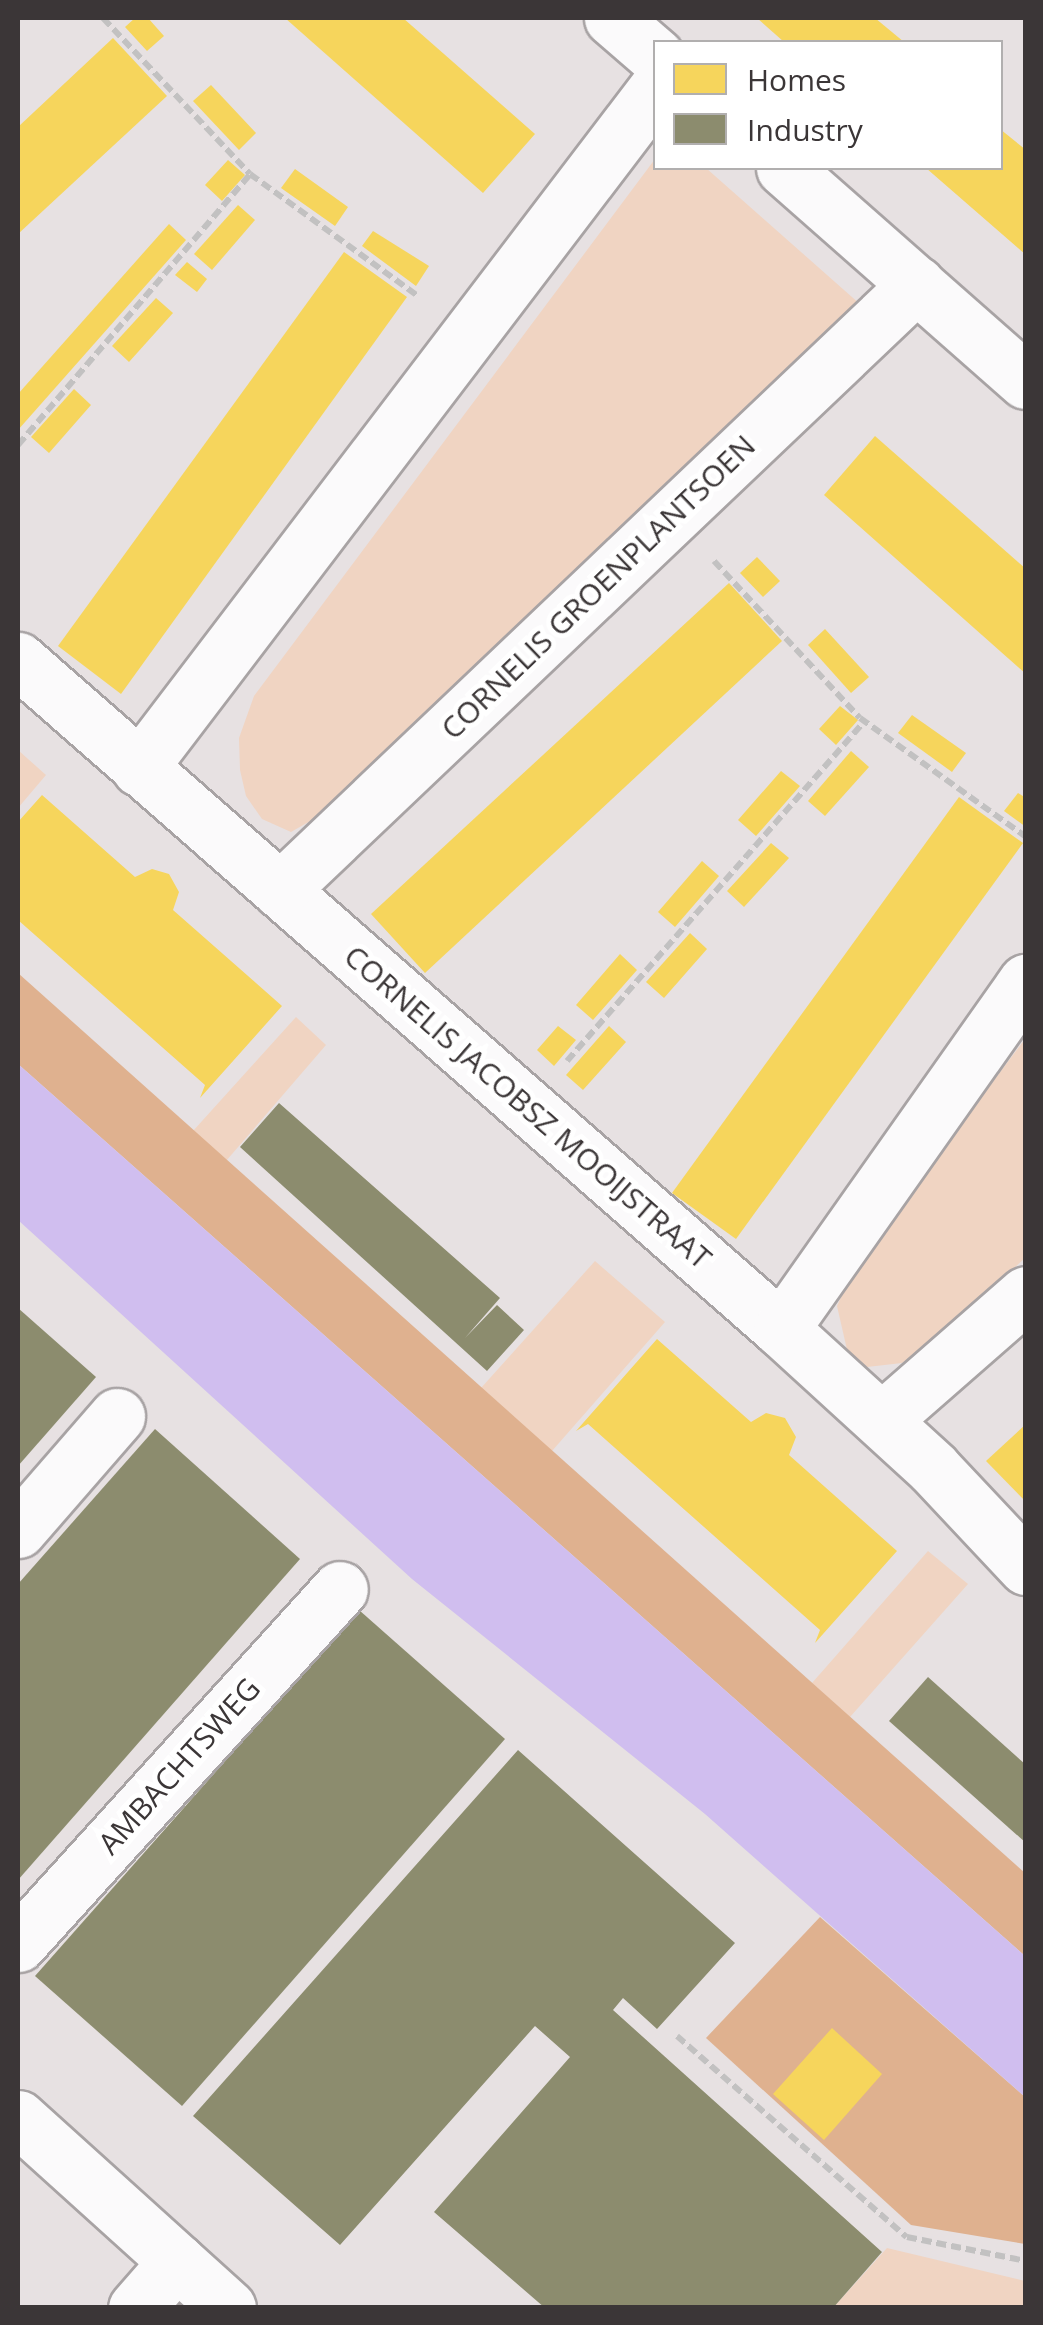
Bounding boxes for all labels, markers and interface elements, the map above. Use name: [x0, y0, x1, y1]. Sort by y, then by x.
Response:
legend: [653, 40, 1003, 170]
text: Homes: [747, 59, 846, 100]
text: Industry: [747, 109, 863, 150]
street label: CORNELIS GROENPLANTSOEN: [434, 427, 762, 747]
street label: CORNELIS JACOBSZ MOOIJSTRAAT: [337, 938, 719, 1276]
street label: AMBACHTSWEG: [91, 1671, 267, 1861]

